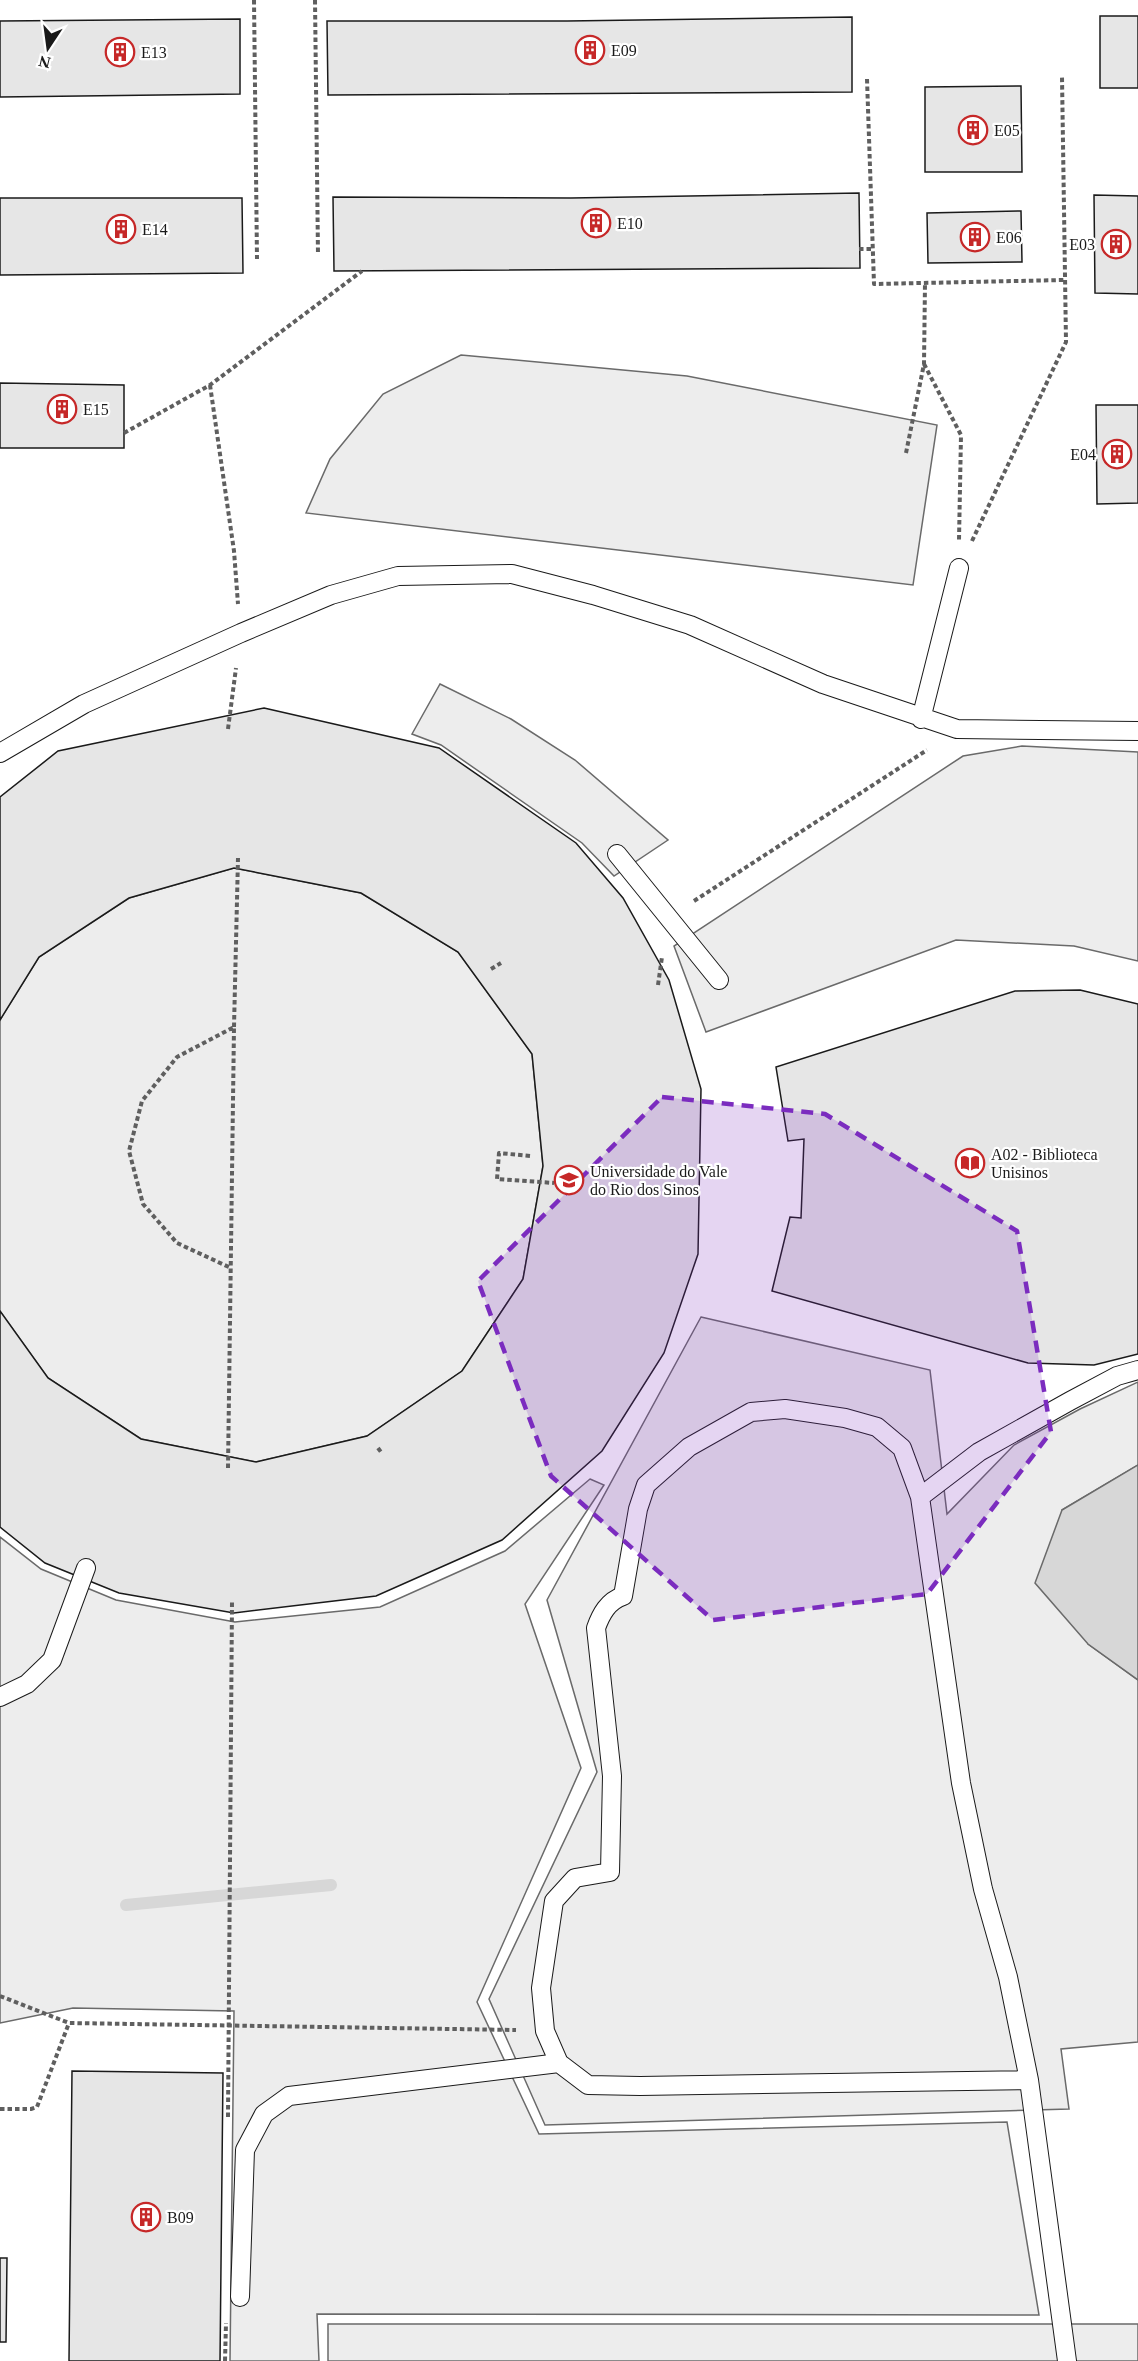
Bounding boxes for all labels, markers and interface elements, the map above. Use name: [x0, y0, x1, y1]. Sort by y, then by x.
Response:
north arrow: [18, 18, 78, 78]
building icon: E09: [574, 34, 606, 66]
building icon: E13: [104, 36, 136, 68]
place label: E09: [611, 42, 637, 59]
place label: E13: [141, 44, 167, 61]
text: N: [37, 52, 52, 72]
building icon: E05: [957, 114, 989, 146]
place label: E05: [994, 122, 1020, 139]
building icon: E10: [580, 207, 612, 239]
building icon: E14: [105, 213, 137, 245]
place label: E10: [617, 215, 643, 232]
place label: E14: [142, 221, 168, 238]
building icon: E06: [959, 221, 991, 253]
building icon: E03: [1100, 228, 1132, 260]
place label: E06: [996, 229, 1022, 246]
place label: E03: [1069, 236, 1095, 253]
building icon: E15: [46, 393, 78, 425]
place label: E15: [83, 401, 109, 418]
building icon: E04: [1101, 438, 1133, 470]
place label: E04: [1070, 446, 1096, 463]
place label: A02 - Biblioteca Unisinos: [991, 1146, 1098, 1181]
library icon: A02 - Biblioteca Unisinos: [954, 1147, 986, 1179]
place label: Universidade do Vale do Rio dos Sinos: [590, 1163, 727, 1198]
school or university icon: Universidade do Vale do Rio dos Sinos: [553, 1164, 585, 1196]
building icon: B09: [130, 2201, 162, 2233]
place label: B09: [167, 2209, 194, 2226]

